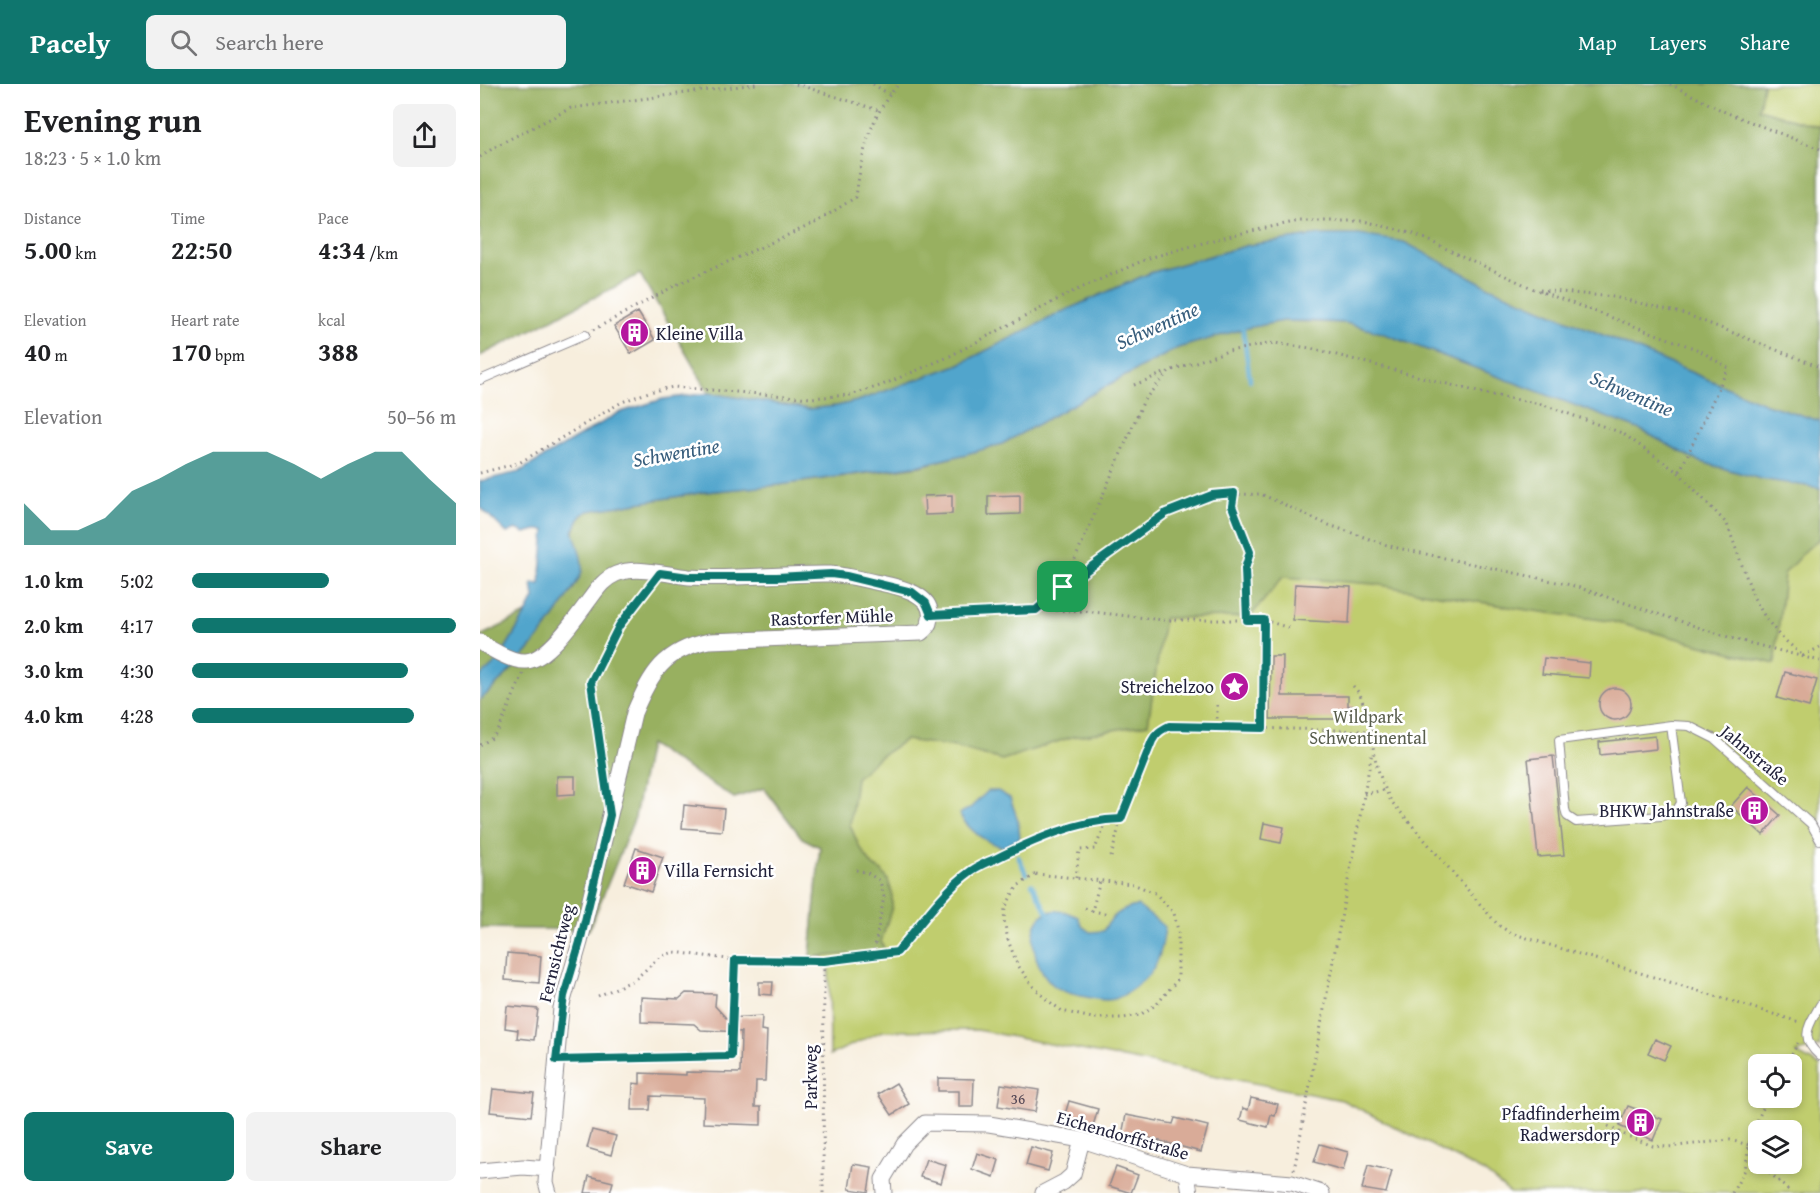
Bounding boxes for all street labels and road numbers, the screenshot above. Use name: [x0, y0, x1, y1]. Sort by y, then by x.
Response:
street label: Rastorfer Mühle: [770, 601, 894, 633]
street label: Jahnstraße: [1713, 717, 1795, 792]
street label: Fernsichtweg: [531, 901, 581, 1005]
street label: Parkweg: [797, 1045, 824, 1109]
street label: Eichendorffstraße: [1054, 1103, 1192, 1167]

